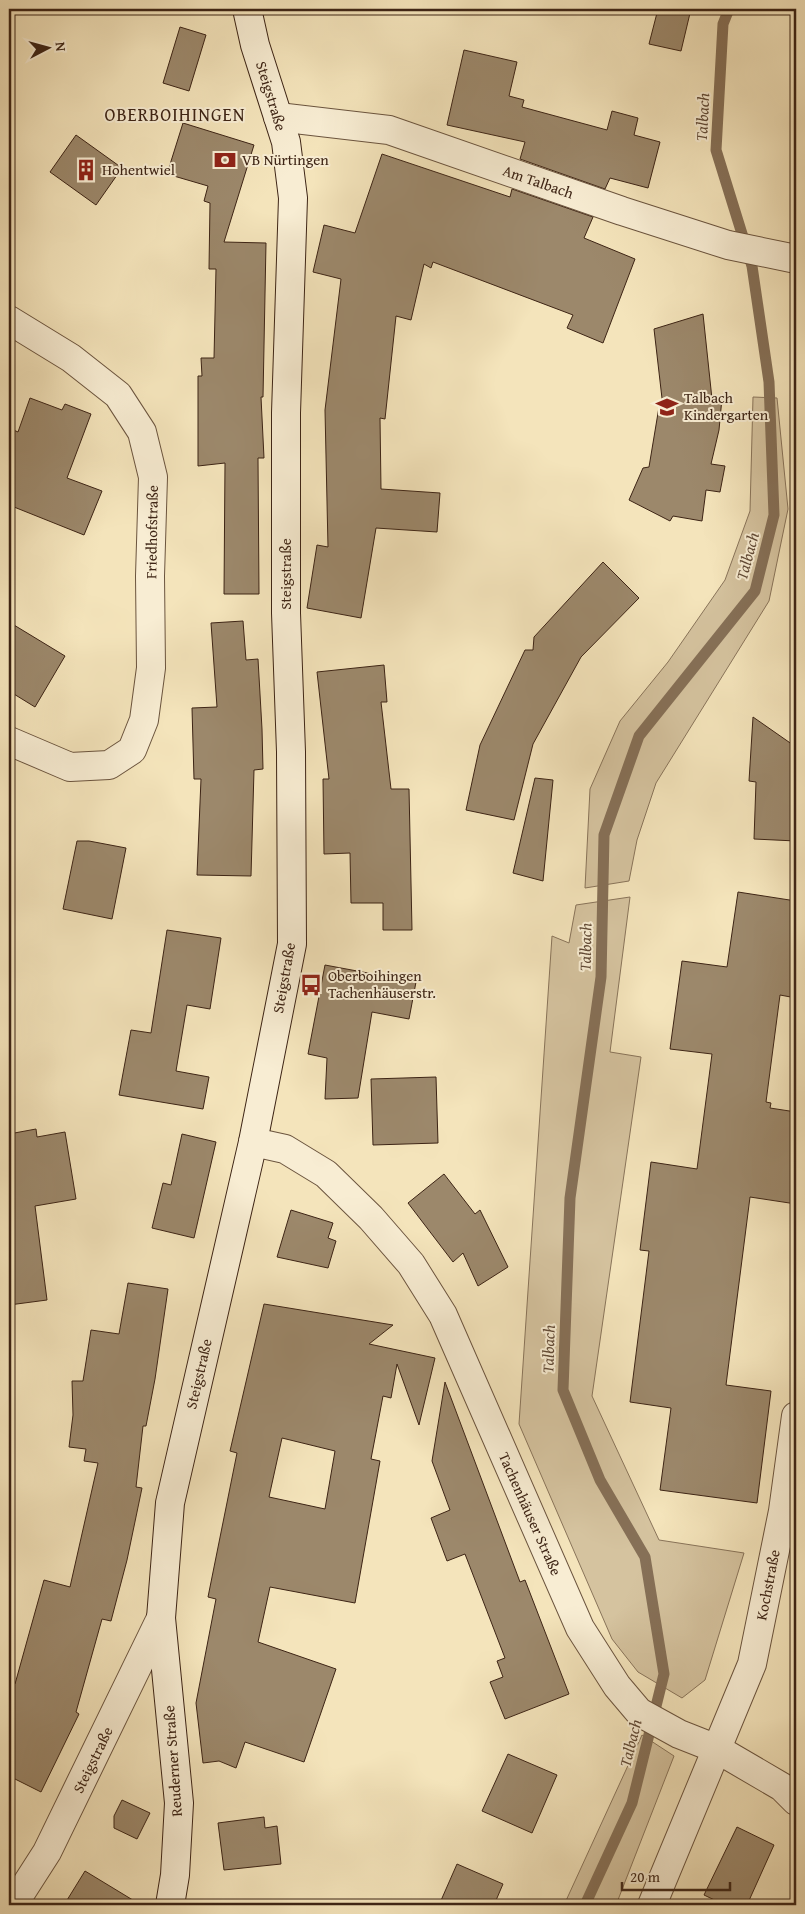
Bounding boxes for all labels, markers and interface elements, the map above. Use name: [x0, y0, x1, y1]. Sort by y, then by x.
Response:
north arrow: [22, 22, 72, 72]
text: N: [50, 41, 71, 53]
street label: Steigstraße: [251, 59, 292, 133]
water label: Talbach: [689, 92, 715, 142]
district label: OBERBOIHINGEN: [104, 101, 246, 128]
bank icon: VB Nürtingen: [212, 147, 238, 173]
place label: VB Nürtingen: [242, 149, 329, 170]
building icon: Hohentwiel: [73, 157, 99, 183]
place label: Hohentwiel: [102, 159, 175, 180]
street label: Am Talbach: [500, 160, 577, 204]
place label: Talbach Kindergarten: [684, 387, 769, 425]
school or university icon: Talbach Kindergarten: [654, 394, 680, 420]
street label: Friedhofstraße: [140, 485, 163, 579]
water label: Talbach: [729, 529, 765, 583]
street label: Steigstraße: [275, 538, 296, 610]
water label: Talbach: [573, 923, 597, 971]
street label: Steigstraße: [267, 941, 300, 1015]
place label: Oberboihingen Tachenhäuserstr.: [328, 965, 436, 1003]
bus stop icon: Oberboihingen Tachenhäuserstr.: [298, 972, 324, 998]
water label: Talbach: [535, 1324, 561, 1374]
street label: Steigstraße: [180, 1337, 217, 1411]
street label: Tachenhäuser Straße: [494, 1449, 567, 1579]
street label: Kochstraße: [750, 1548, 785, 1622]
street label: Reuderner Straße: [158, 1705, 187, 1817]
water label: Talbach: [612, 1717, 648, 1769]
street label: Steigstraße: [67, 1723, 118, 1797]
scale bar: [622, 1859, 730, 1891]
text: 20 m: [630, 1866, 661, 1887]

